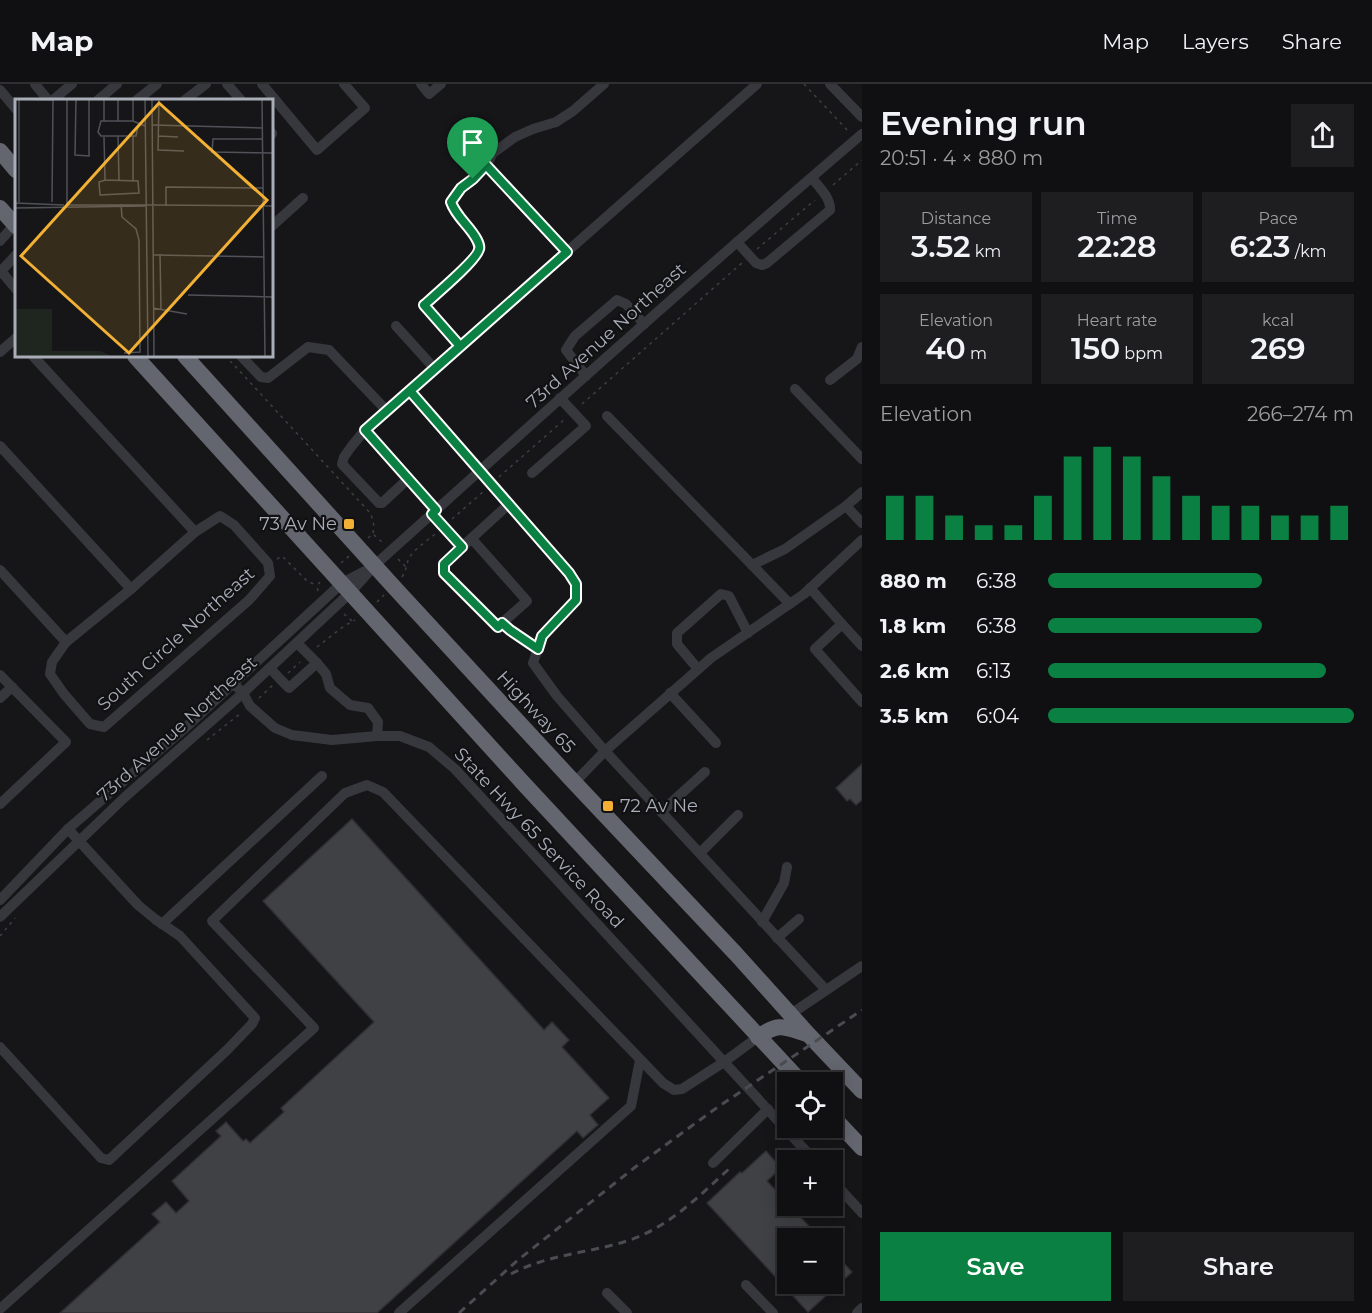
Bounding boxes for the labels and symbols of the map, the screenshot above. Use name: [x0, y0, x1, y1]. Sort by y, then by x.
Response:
inset map: [15, 99, 273, 357]
pin: [447, 117, 498, 179]
street label: 73rd Avenue Northeast: [522, 258, 690, 414]
place label: 73 Av Ne: [259, 513, 337, 535]
marker: 73 Av Ne: [342, 517, 356, 531]
street label: South Circle Northeast: [93, 563, 259, 715]
street label: 73rd Avenue Northeast: [93, 651, 261, 807]
street label: Highway 65: [492, 666, 580, 758]
street label: State Hwy 65 Service Road: [450, 743, 628, 933]
place label: 72 Av Ne: [620, 795, 698, 817]
marker: 72 Av Ne: [601, 799, 615, 813]

